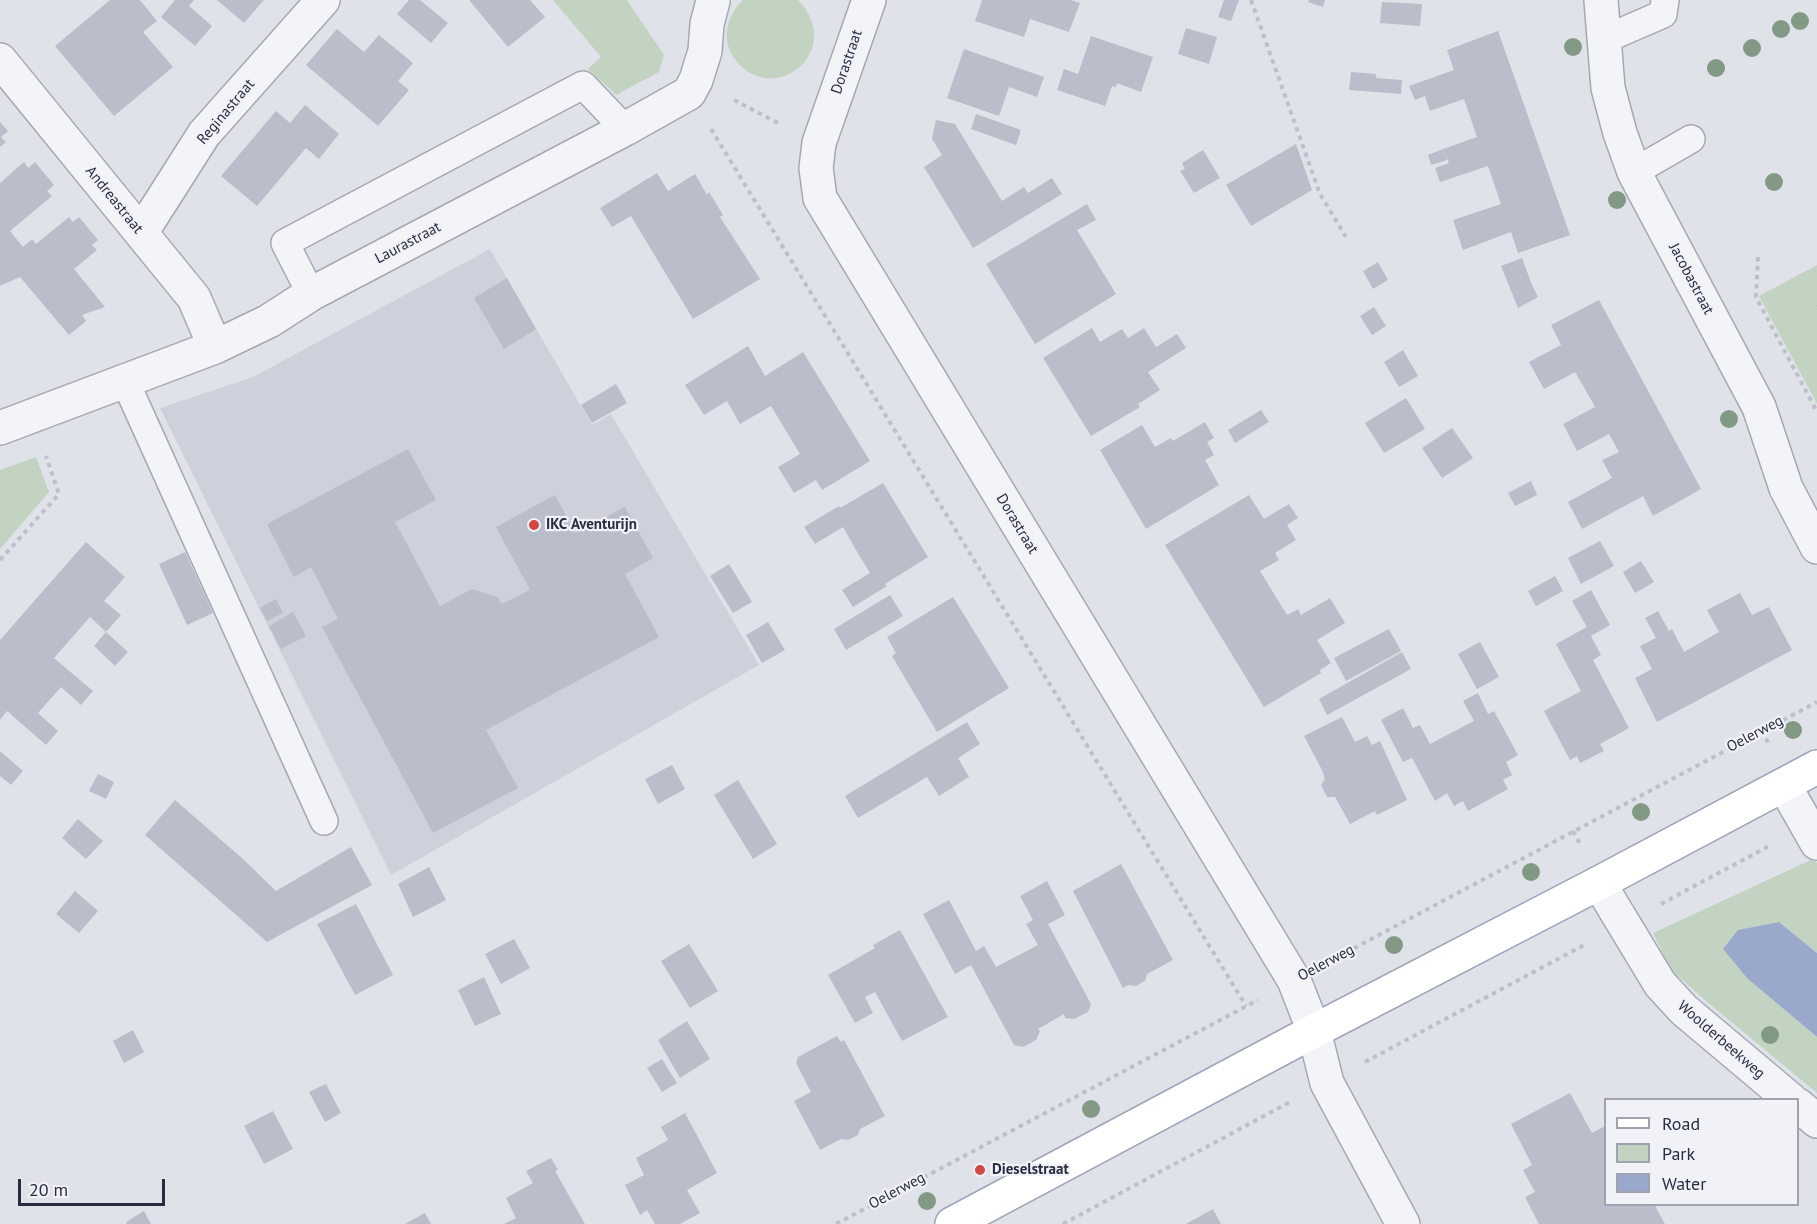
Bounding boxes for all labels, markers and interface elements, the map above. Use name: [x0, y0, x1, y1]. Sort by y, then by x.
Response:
street label: Dorastraat: [828, 27, 866, 97]
street label: Reginastraat: [193, 76, 259, 148]
street label: Andreastraat: [81, 163, 147, 237]
street label: Laurastraat: [372, 218, 444, 268]
street label: Jacobastraat: [1665, 240, 1717, 318]
street label: Dorastraat: [992, 491, 1042, 557]
place label: IKC Aventurijn: [546, 516, 637, 534]
marker: IKC Aventurijn: [527, 518, 541, 532]
street label: Oelerweg: [1724, 712, 1786, 756]
street label: Oelerweg: [1295, 941, 1357, 985]
street label: Woolderbeekweg: [1674, 997, 1768, 1083]
legend: [1604, 1098, 1799, 1206]
text: Road: [1662, 1112, 1700, 1135]
text: Park: [1662, 1142, 1695, 1165]
place label: Dieselstraat: [992, 1161, 1069, 1179]
marker: Dieselstraat: [973, 1163, 987, 1177]
scale bar: [21, 1167, 168, 1205]
street label: Oelerweg: [866, 1169, 928, 1213]
text: Water: [1662, 1172, 1706, 1195]
text: 20 m: [29, 1178, 68, 1201]

